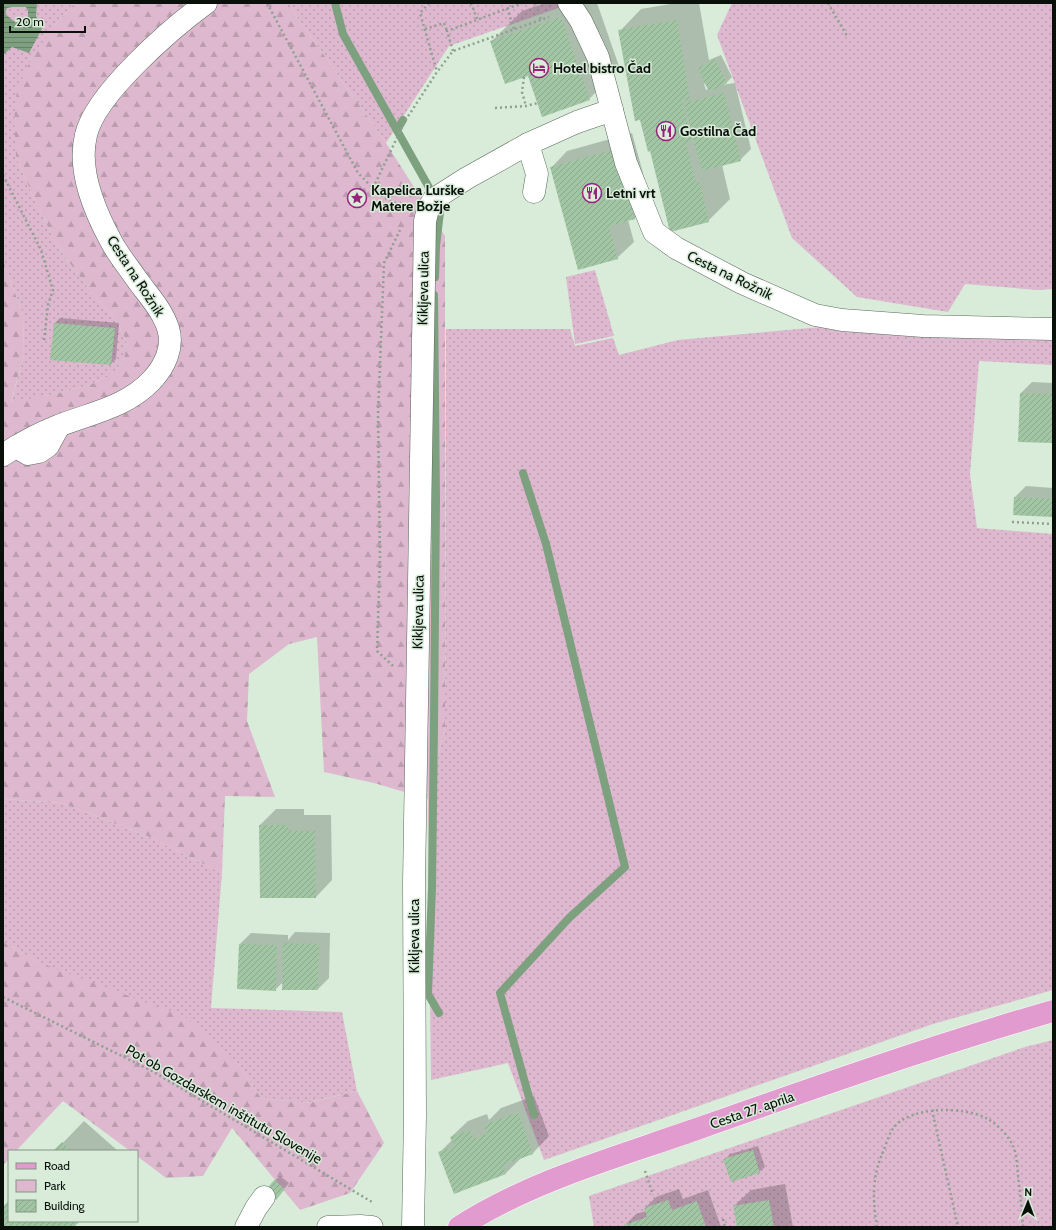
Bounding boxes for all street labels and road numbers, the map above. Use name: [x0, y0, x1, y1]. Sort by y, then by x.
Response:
street label: Cesta na Rožnik: [103, 232, 169, 321]
street label: Cesta na Rožnik: [684, 247, 776, 304]
street label: Kikljeva ulica: [413, 250, 433, 325]
street label: Kikljeva ulica: [408, 574, 428, 649]
street label: Kikljeva ulica: [405, 899, 423, 973]
street label: Pot ob Gozdarskem inštitutu Slovenije: [123, 1040, 325, 1168]
street label: Cesta 27. aprila: [708, 1087, 797, 1133]

